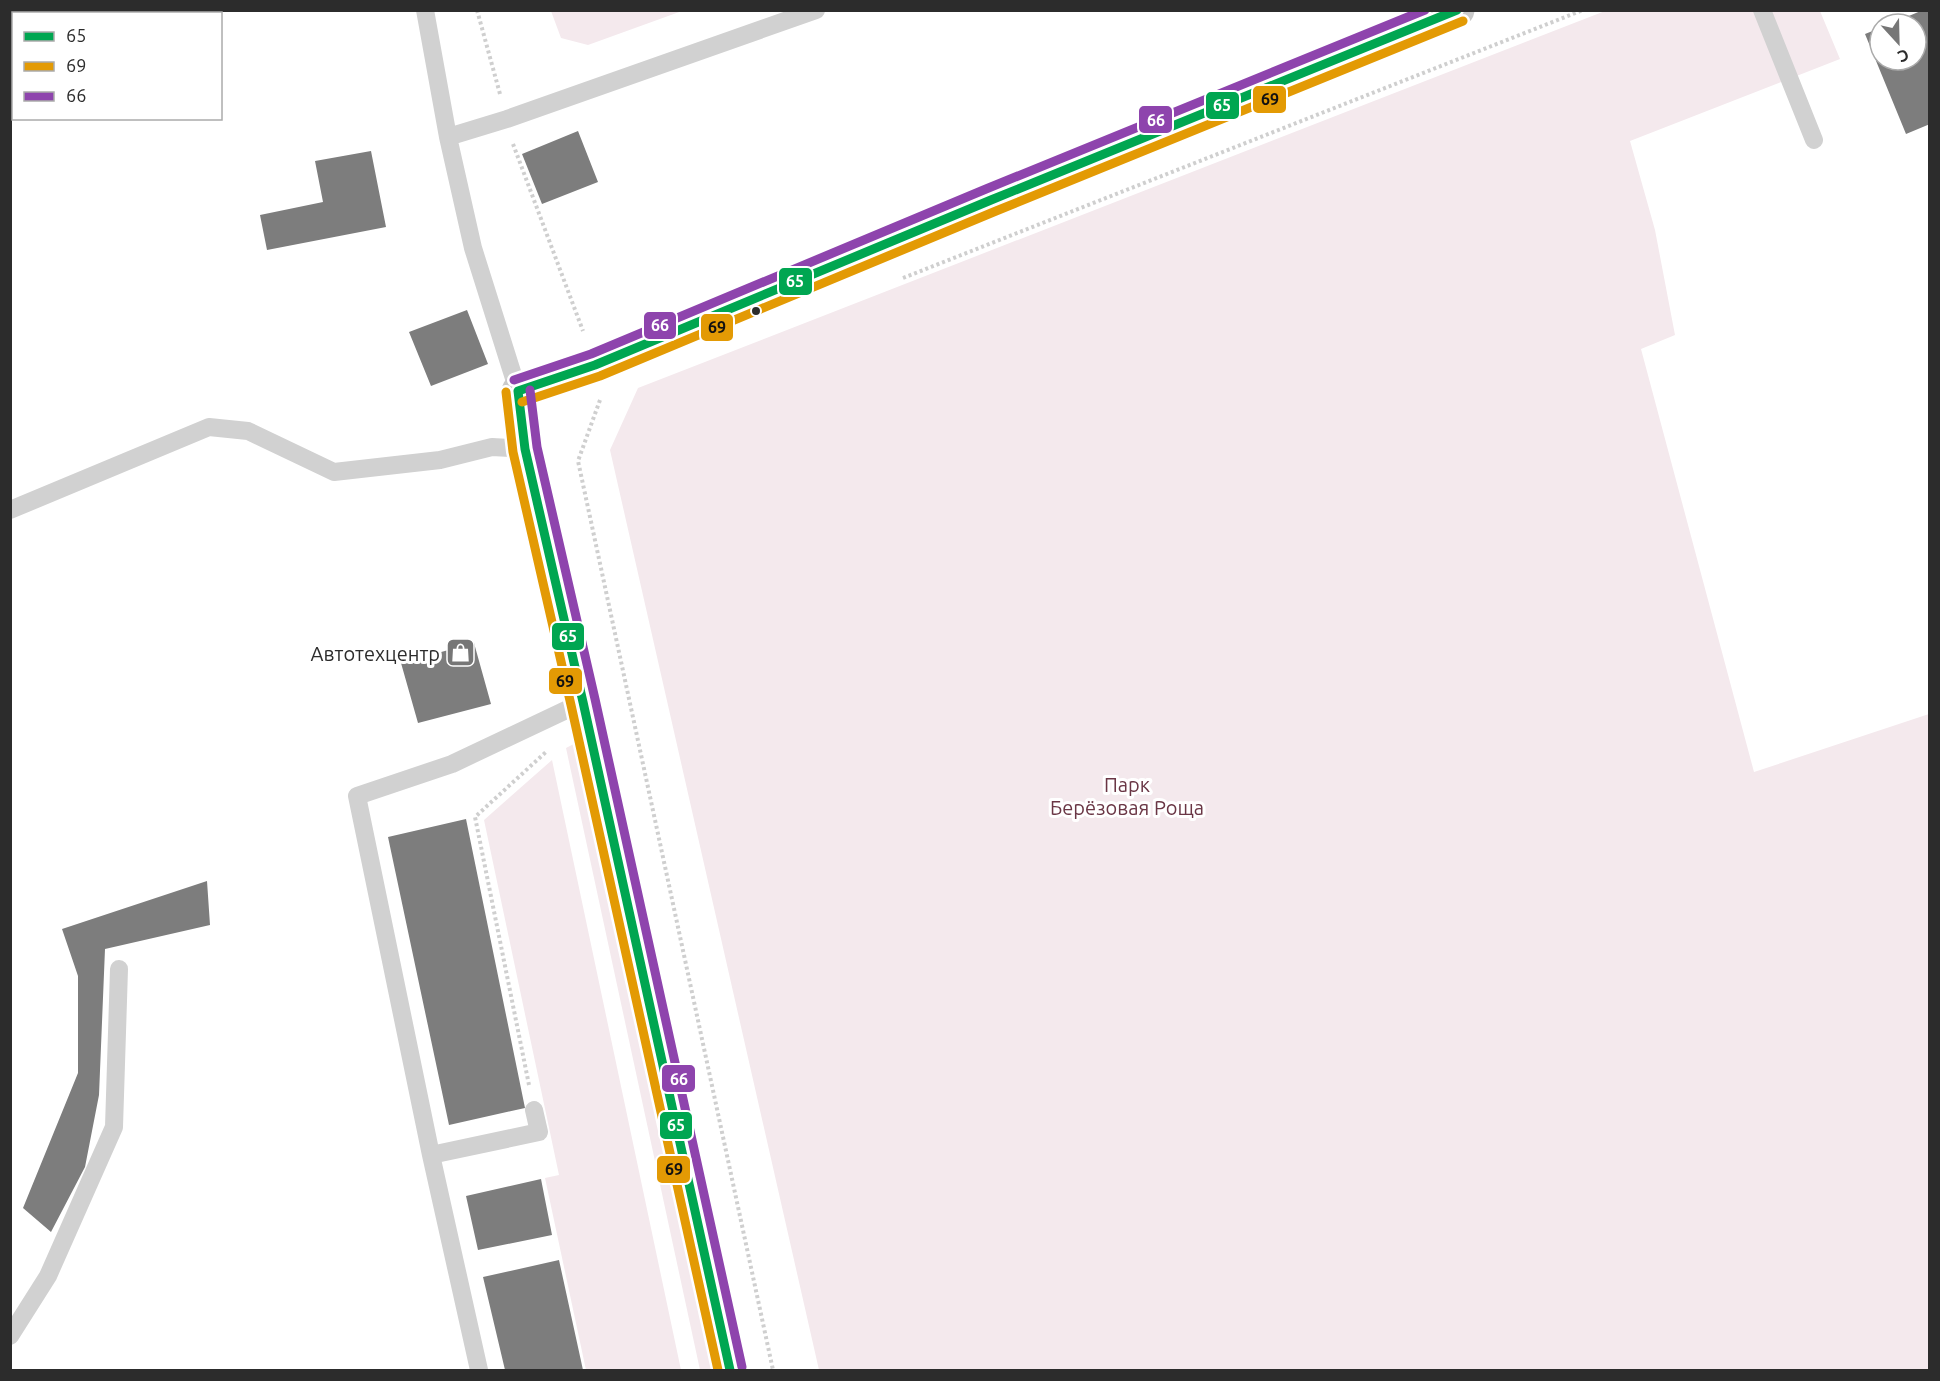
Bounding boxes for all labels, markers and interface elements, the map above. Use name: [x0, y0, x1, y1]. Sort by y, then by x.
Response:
legend: [12, 12, 222, 120]
north arrow: [1868, 12, 1928, 72]
text: 65: [66, 25, 86, 45]
text: С: [1896, 46, 1912, 66]
text: 69: [66, 55, 86, 75]
text: 66: [66, 85, 86, 105]
line badge: 69: [1252, 85, 1287, 114]
text: 69: [1261, 90, 1279, 108]
line badge: 65: [1205, 91, 1240, 120]
text: 65: [1213, 96, 1231, 114]
line badge: 66: [1138, 105, 1173, 134]
text: 66: [1147, 111, 1165, 129]
line badge: 65: [778, 267, 813, 296]
text: 65: [786, 272, 804, 290]
unlabelled marker: [750, 305, 762, 317]
line badge: 66: [643, 311, 677, 340]
line badge: 69: [700, 313, 734, 342]
text: 66: [651, 316, 669, 334]
text: 69: [708, 318, 726, 336]
line badge: 65: [551, 622, 585, 651]
text: 65: [559, 627, 577, 645]
shop icon: Автотехцентр: [445, 637, 477, 669]
place label: Автотехцентр: [310, 642, 440, 665]
line badge: 69: [548, 667, 583, 695]
text: 69: [556, 672, 574, 690]
park label: Парк Берёзовая Роща: [1050, 773, 1204, 819]
line badge: 66: [661, 1064, 696, 1093]
text: 66: [670, 1070, 688, 1088]
line badge: 65: [659, 1111, 693, 1140]
text: 65: [667, 1116, 685, 1134]
line badge: 69: [656, 1155, 691, 1184]
text: 69: [665, 1160, 683, 1178]

